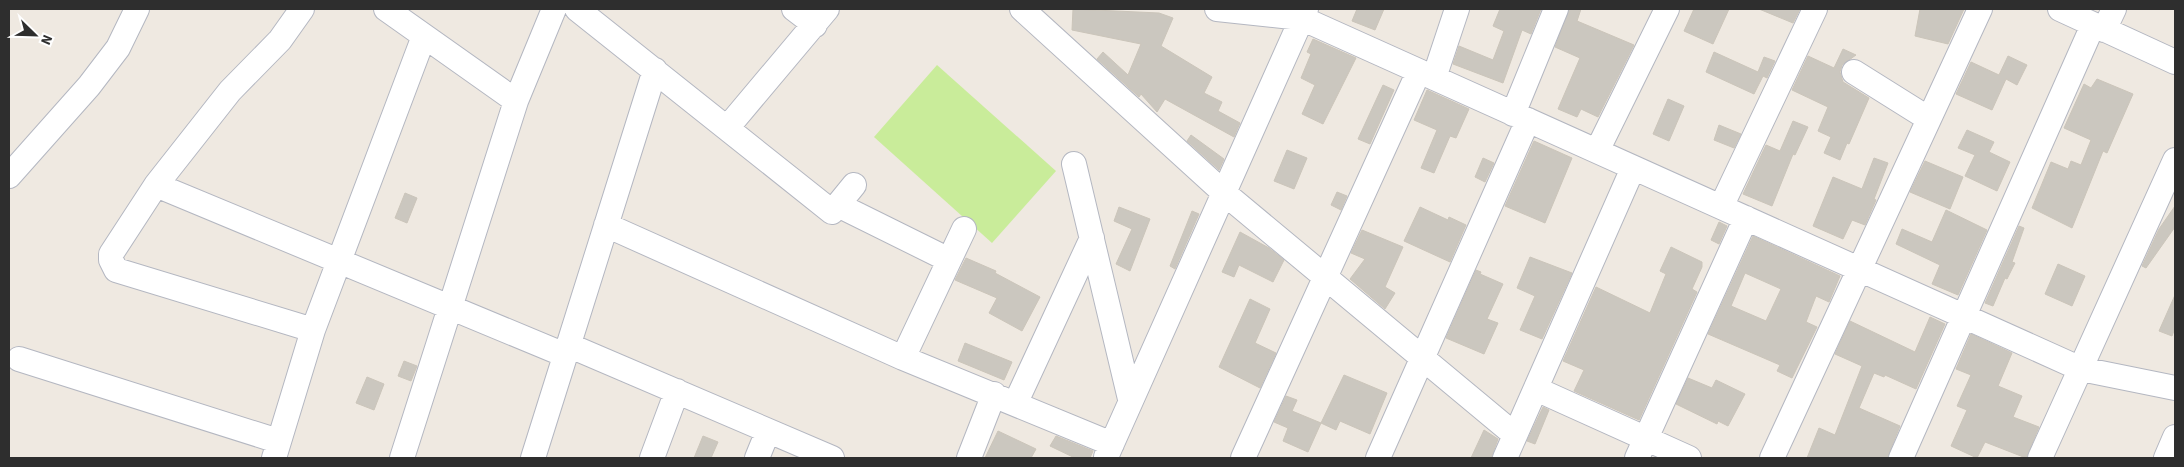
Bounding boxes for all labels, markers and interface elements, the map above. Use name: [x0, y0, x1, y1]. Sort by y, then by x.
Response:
north arrow: [10, 10, 60, 60]
text: N: [35, 31, 57, 48]

